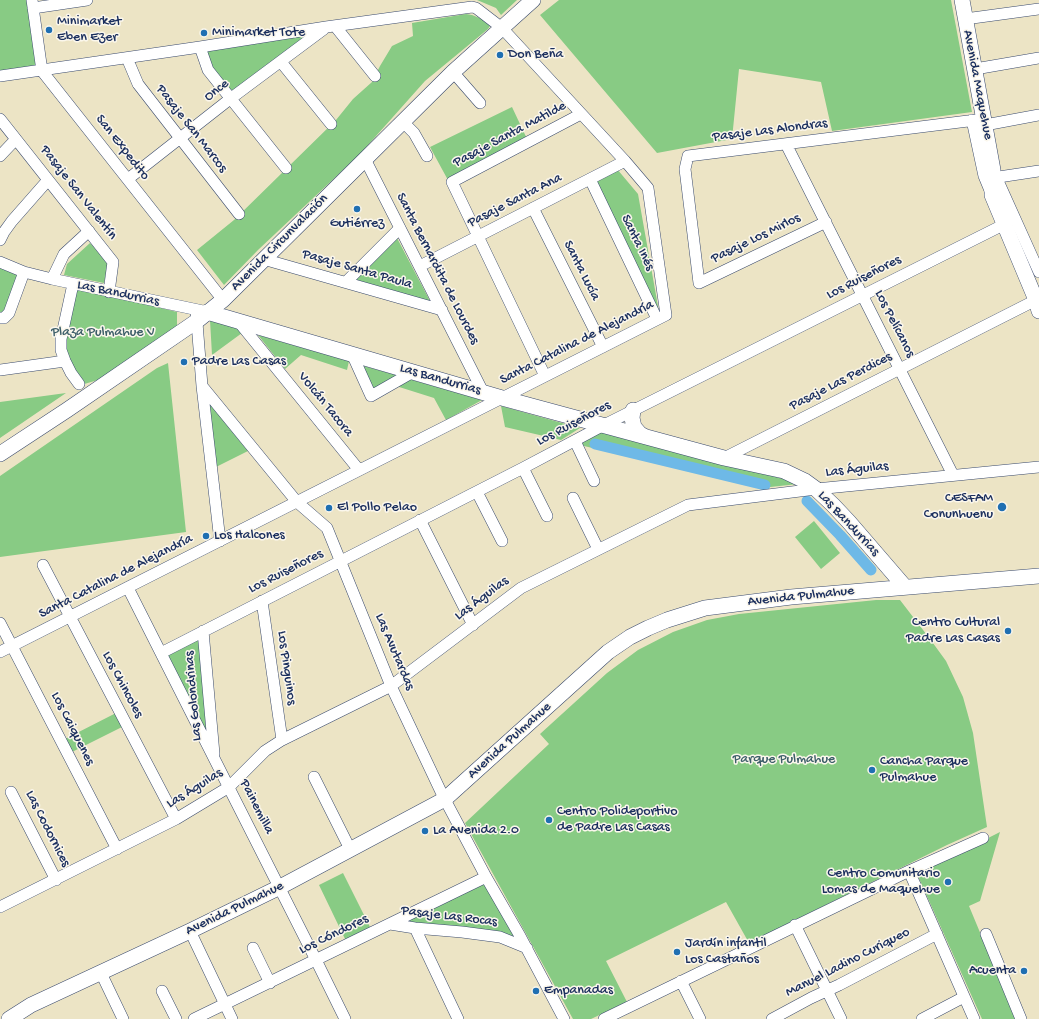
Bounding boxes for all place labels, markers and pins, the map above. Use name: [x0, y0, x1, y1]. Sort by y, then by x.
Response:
place label: Minimarket Eben Ezer: [57, 14, 121, 46]
marker: Minimarket Eben Ezer: [44, 25, 54, 35]
place label: Minimarket Tote: [212, 25, 305, 41]
marker: Minimarket Tote: [199, 28, 209, 38]
place label: Don Beña: [508, 47, 563, 63]
marker: Don Beña: [495, 50, 505, 60]
marker: Gutiérrez: [352, 204, 362, 214]
place label: Gutiérrez: [330, 216, 384, 232]
place label: Padre Las Casas: [192, 354, 286, 370]
marker: Padre Las Casas: [179, 357, 189, 367]
place label: CESFAM Conunhuenu: [924, 491, 993, 524]
place label: El Pollo Pelao: [337, 500, 417, 516]
marker: CESFAM Conunhuenu: [996, 501, 1008, 513]
marker: El Pollo Pelao: [324, 503, 334, 513]
place label: Los Halcones: [214, 528, 285, 544]
marker: Los Halcones: [201, 531, 211, 541]
place label: Centro Cultural Padre Las Casas: [906, 615, 1000, 648]
marker: Centro Cultural Padre Las Casas: [1003, 626, 1013, 636]
place label: Cancha Parque Pulmahue: [880, 754, 968, 786]
marker: Cancha Parque Pulmahue: [867, 765, 877, 775]
place label: Centro Polideportivo de Padre Las Casas: [557, 804, 678, 836]
marker: Centro Polideportivo de Padre Las Casas: [544, 815, 554, 825]
place label: La Avenida 2.0: [433, 823, 519, 839]
marker: La Avenida 2.0: [420, 826, 430, 836]
place label: Centro Comunitario Lomas de Maquehue: [822, 866, 940, 898]
marker: Centro Comunitario Lomas de Maquehue: [943, 877, 953, 887]
place label: Jardín infantil Los Castaños: [685, 936, 767, 968]
marker: Jardín infantil Los Castaños: [672, 947, 682, 957]
place label: Acuenta: [969, 963, 1016, 979]
marker: Acuenta: [1019, 966, 1029, 976]
place label: Empanadas: [544, 983, 613, 999]
marker: Empanadas: [531, 986, 541, 996]

